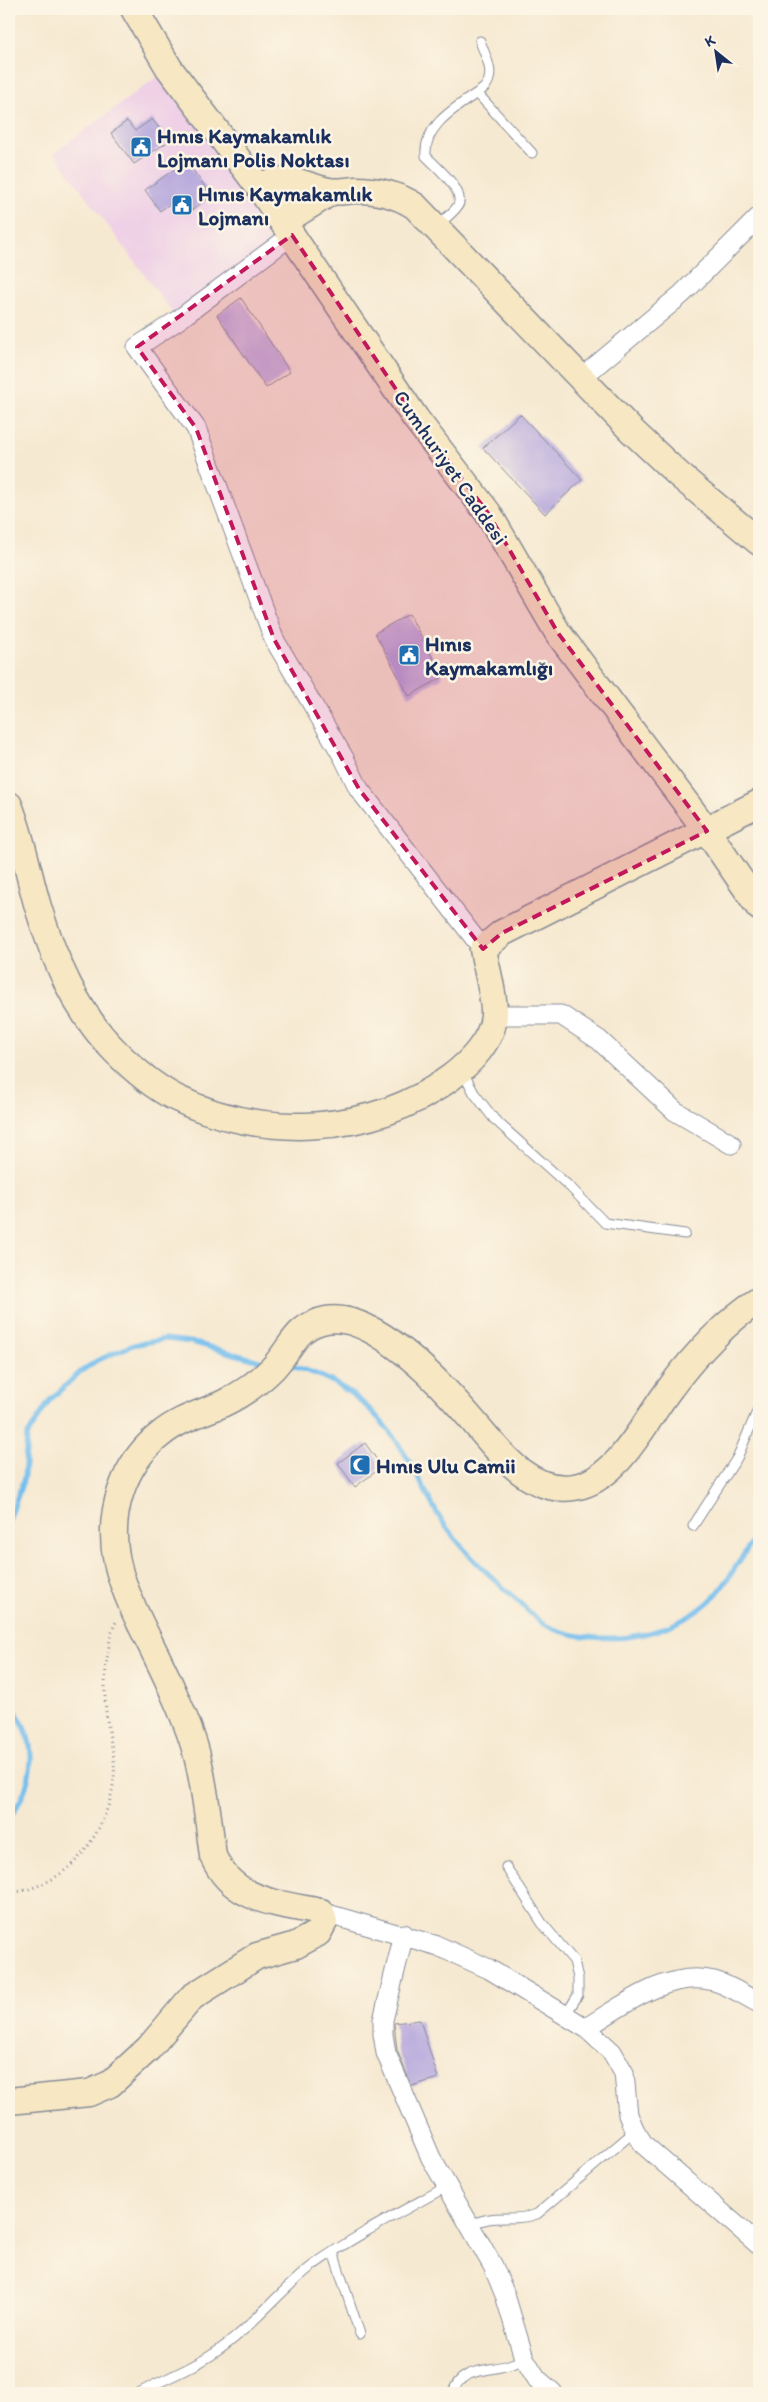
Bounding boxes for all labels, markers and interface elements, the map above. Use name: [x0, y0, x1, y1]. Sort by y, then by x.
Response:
north arrow: [690, 28, 740, 78]
text: K: [702, 31, 719, 51]
place label: Hınıs Kaymakamlık Lojmanı Polis Noktası: [157, 123, 350, 173]
public building icon: Hınıs Kaymakamlık Lojmanı Polis Noktası: [129, 135, 153, 159]
place label: Hınıs Kaymakamlık Lojmanı: [198, 181, 373, 231]
public building icon: Hınıs Kaymakamlık Lojmanı: [170, 193, 194, 217]
street label: Cumhuriyet Caddesi: [388, 385, 514, 549]
place label: Hınıs Kaymakamlığı: [425, 631, 553, 681]
public building icon: Hınıs Kaymakamlığı: [397, 643, 421, 667]
mosque icon: Hınıs Ulu Camii: [348, 1453, 372, 1477]
place label: Hınıs Ulu Camii: [376, 1453, 516, 1478]

